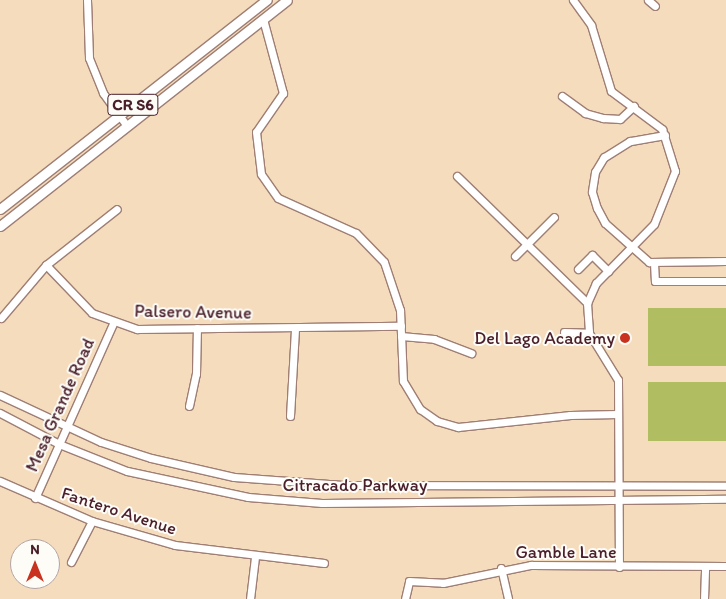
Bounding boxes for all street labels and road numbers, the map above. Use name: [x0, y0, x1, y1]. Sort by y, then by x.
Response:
road number: CR S6: [107, 92, 159, 118]
street label: Palsero Avenue: [134, 300, 252, 324]
street label: Mesa Grande Road: [21, 335, 99, 475]
street label: Citracado Parkway: [283, 474, 427, 496]
street label: Fantero Avenue: [59, 482, 179, 540]
street label: Gamble Lane: [515, 541, 617, 563]

